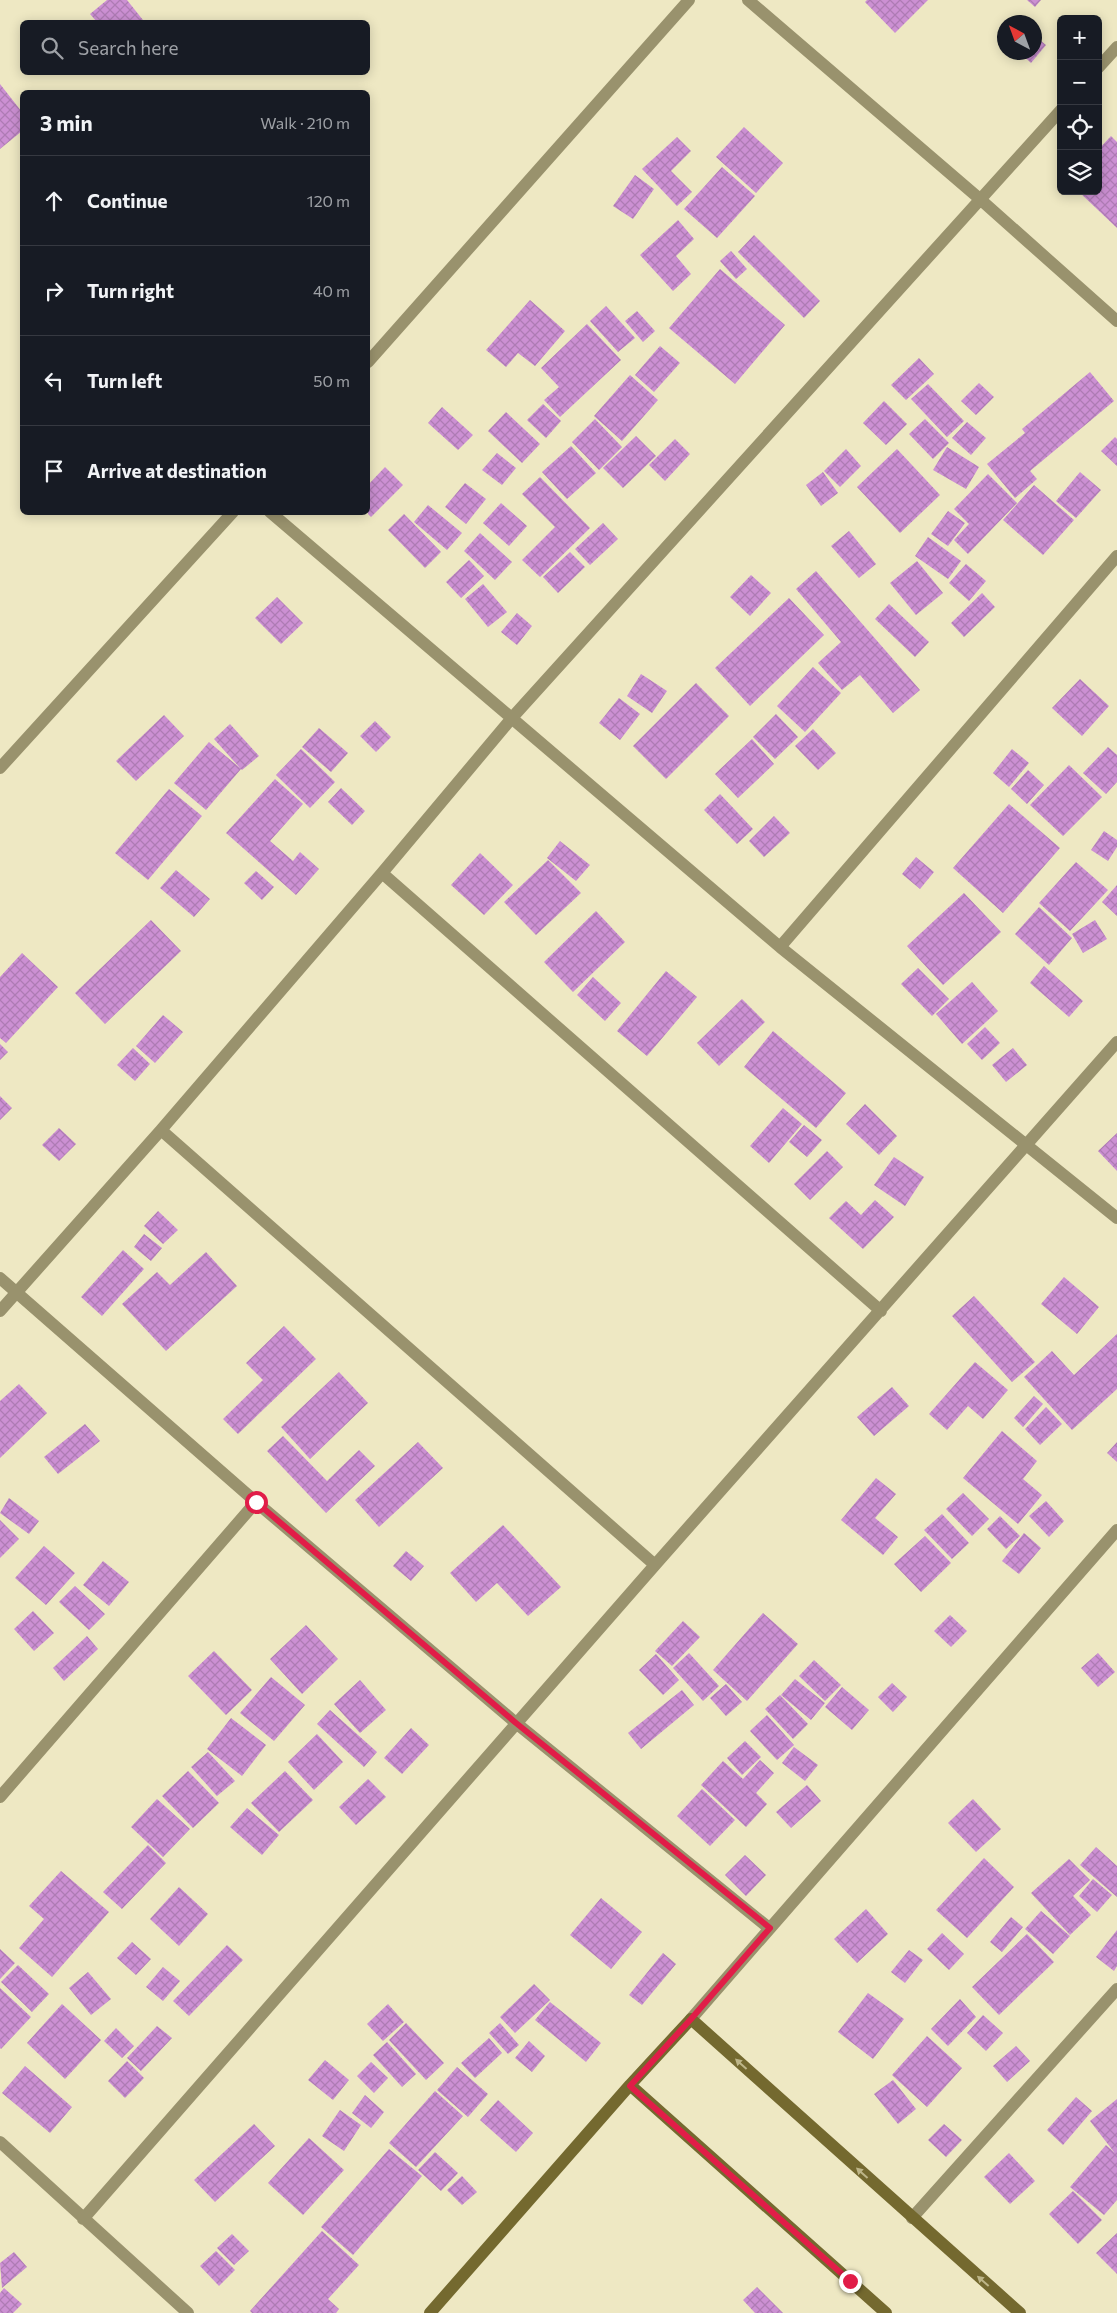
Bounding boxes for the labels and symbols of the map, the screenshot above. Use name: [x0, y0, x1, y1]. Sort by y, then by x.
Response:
north arrow: [997, 15, 1042, 60]
route start: [245, 1491, 268, 1514]
one-way arrow: [736, 2058, 748, 2070]
one-way arrow: [856, 2167, 868, 2179]
route end: [839, 2270, 862, 2293]
one-way arrow: [978, 2275, 990, 2287]

